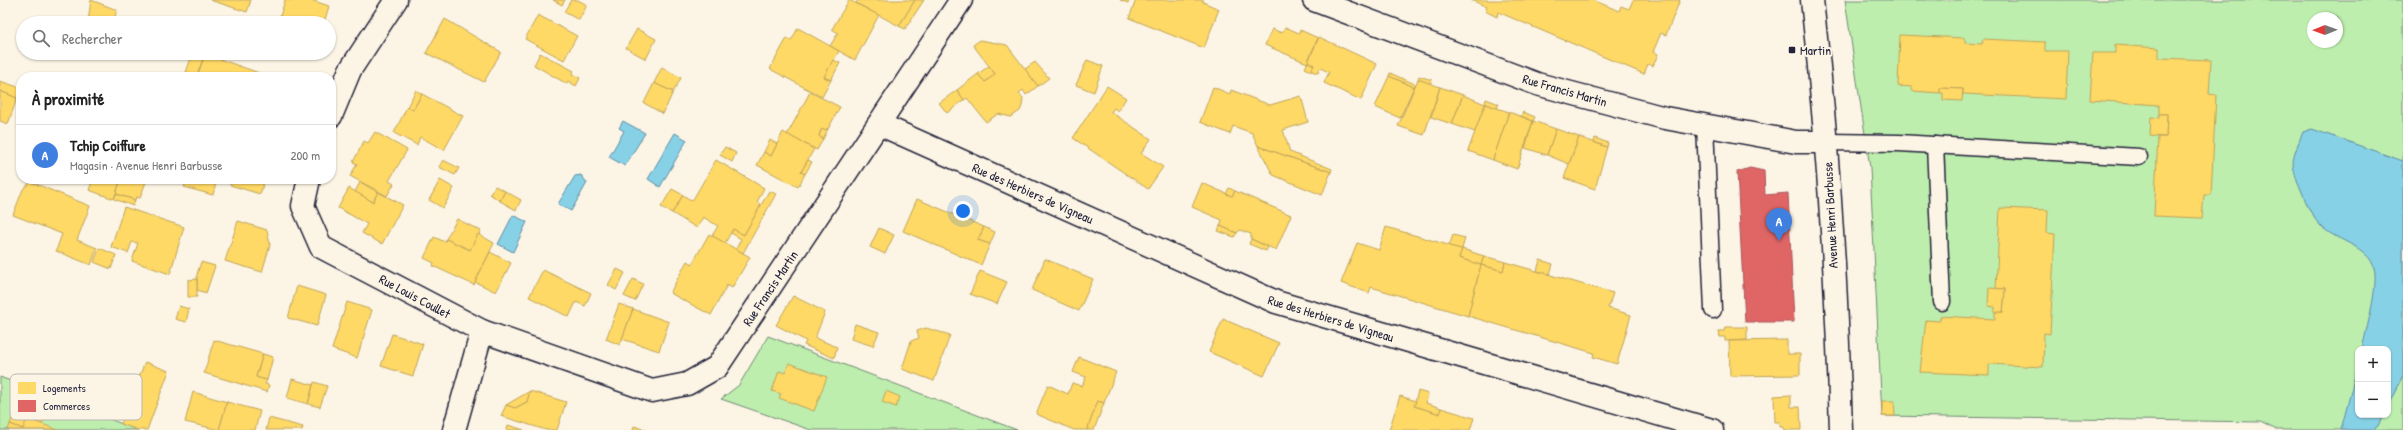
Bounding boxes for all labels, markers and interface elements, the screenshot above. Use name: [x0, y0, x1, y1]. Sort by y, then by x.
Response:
north arrow: [2307, 12, 2343, 48]
search box: [16, 16, 336, 60]
icon: search: [30, 27, 52, 49]
text: Rechercher: [62, 28, 123, 49]
place label: Martin: [1800, 41, 1831, 59]
marker: Martin: [1787, 45, 1797, 55]
street label: Rue Francis Martin: [1521, 69, 1609, 111]
text: À proximité: [32, 87, 104, 110]
text: Tchip Coiffure: [70, 135, 146, 156]
text: A: [42, 146, 48, 164]
text: 200 m: [290, 146, 320, 164]
text: Magasin · Avenue Henri Barbusse: [70, 156, 223, 174]
street label: Rue des Herbiers de Vigneau: [970, 158, 1096, 228]
street label: Avenue Henri Barbusse: [1818, 161, 1842, 269]
your location: [953, 201, 973, 221]
pin: A: [1766, 208, 1792, 241]
street label: Rue Francis Martin: [738, 247, 802, 329]
street label: Rue Louis Coullet: [376, 270, 454, 323]
street label: Rue des Herbiers de Vigneau: [1266, 290, 1396, 346]
map controls: [2355, 346, 2391, 418]
button: +: [2355, 346, 2391, 382]
legend: [10, 374, 142, 420]
text: Logements: [43, 381, 86, 395]
button: −: [2355, 382, 2391, 418]
text: Commerces: [43, 399, 90, 413]

